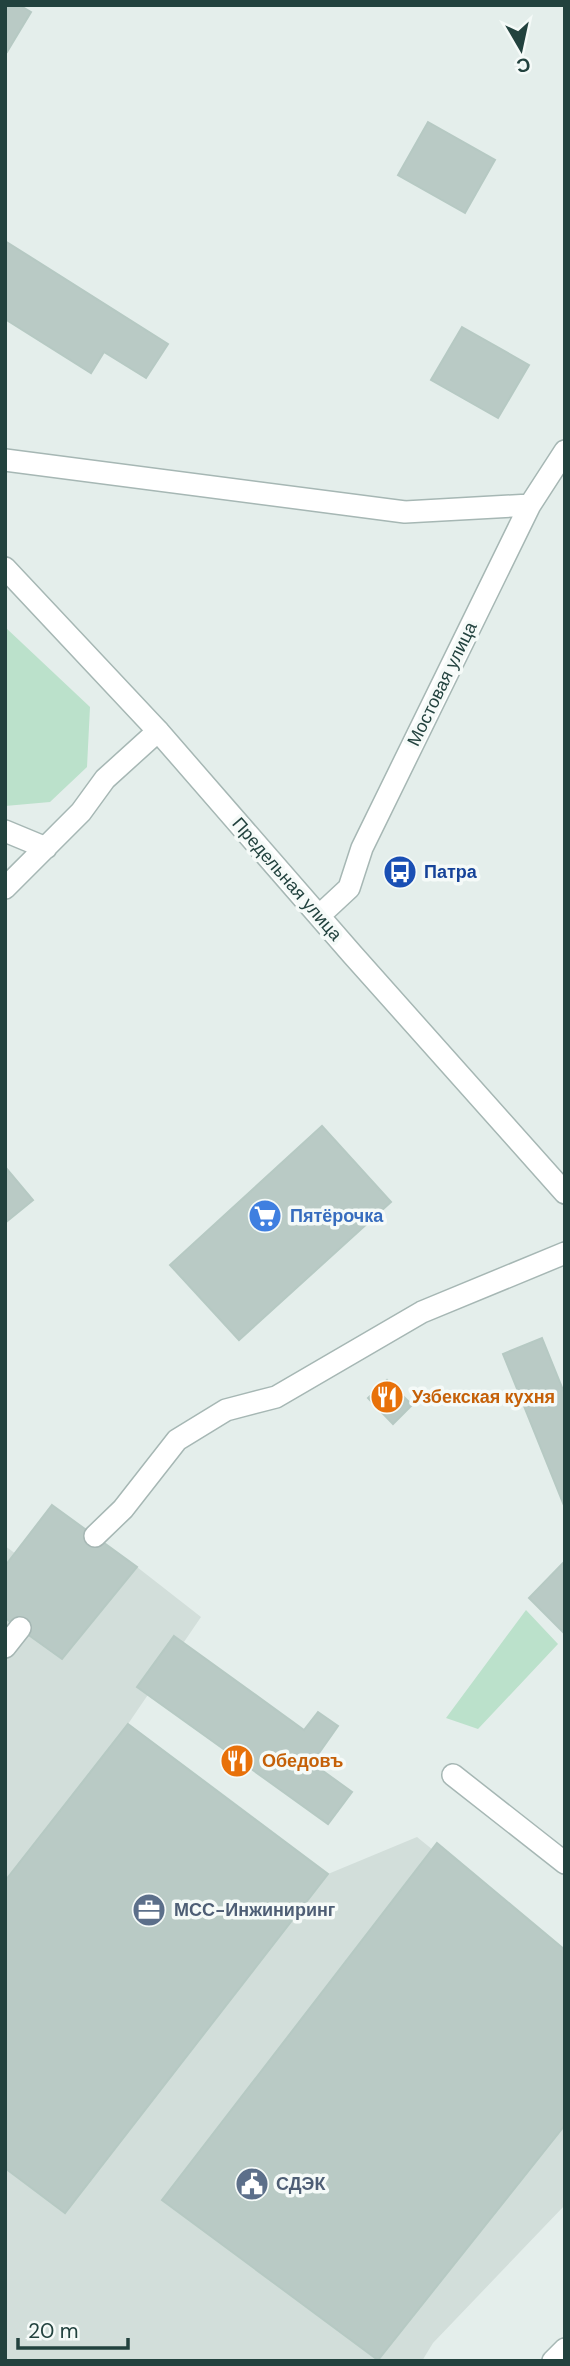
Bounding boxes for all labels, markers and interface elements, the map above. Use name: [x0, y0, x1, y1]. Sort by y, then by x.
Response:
north arrow: [486, 14, 556, 84]
text: С: [515, 52, 532, 79]
street label: Мостовая улица: [401, 617, 483, 750]
street label: Предельная улица: [227, 812, 348, 947]
bus stop icon: Патра: [381, 853, 419, 891]
place label: Патра: [424, 860, 478, 884]
supermarket icon: Пятёрочка: [246, 1197, 284, 1235]
place label: Пятёрочка: [290, 1204, 384, 1228]
restaurant icon: Узбекская кухня: [368, 1378, 406, 1416]
place label: Узбекская кухня: [412, 1385, 555, 1409]
restaurant icon: Обедовъ: [218, 1742, 256, 1780]
place label: Обедовъ: [262, 1749, 343, 1773]
office icon: МСС-Инжиниринг: [130, 1891, 168, 1929]
place label: МСС-Инжиниринг: [174, 1898, 336, 1922]
public building icon: СДЭК: [233, 2165, 271, 2203]
place label: СДЭК: [276, 2172, 326, 2196]
scale bar: [18, 2306, 128, 2350]
text: 20 m: [28, 2317, 79, 2345]

